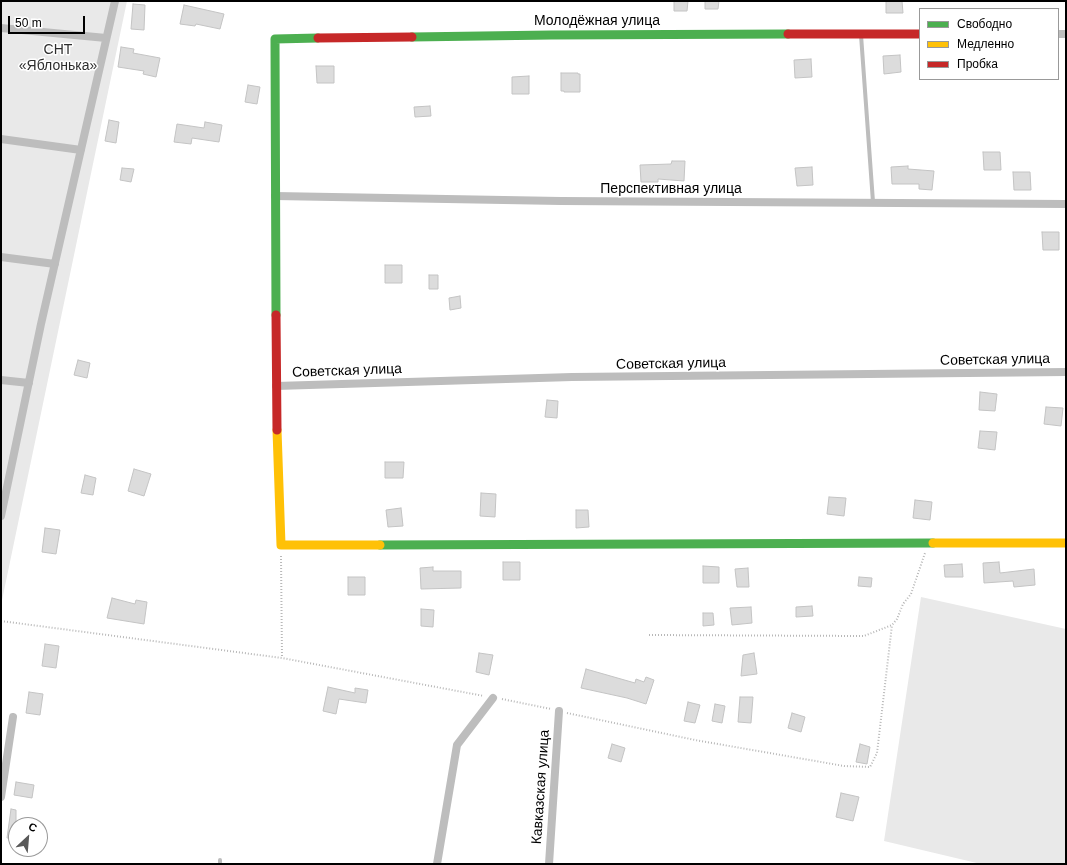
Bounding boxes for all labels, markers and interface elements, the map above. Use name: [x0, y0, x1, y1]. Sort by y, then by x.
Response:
scale bar: [10, 8, 87, 34]
legend: [919, 8, 1059, 80]
street label: Молодёжная улица: [534, 13, 660, 29]
text: 50 m: [15, 16, 42, 30]
text: Свободно: [957, 17, 1012, 31]
text: Медленно: [957, 37, 1014, 51]
park label: СНТ «Яблонька»: [19, 42, 97, 74]
text: Пробка: [957, 57, 998, 71]
street label: Перспективная улица: [600, 181, 742, 197]
street label: Советская улица: [940, 351, 1050, 369]
street label: Советская улица: [616, 355, 726, 373]
street label: Советская улица: [292, 361, 402, 381]
street label: Кавказская улица: [529, 729, 553, 845]
north arrow: [8, 817, 48, 857]
text: С: [27, 820, 39, 834]

